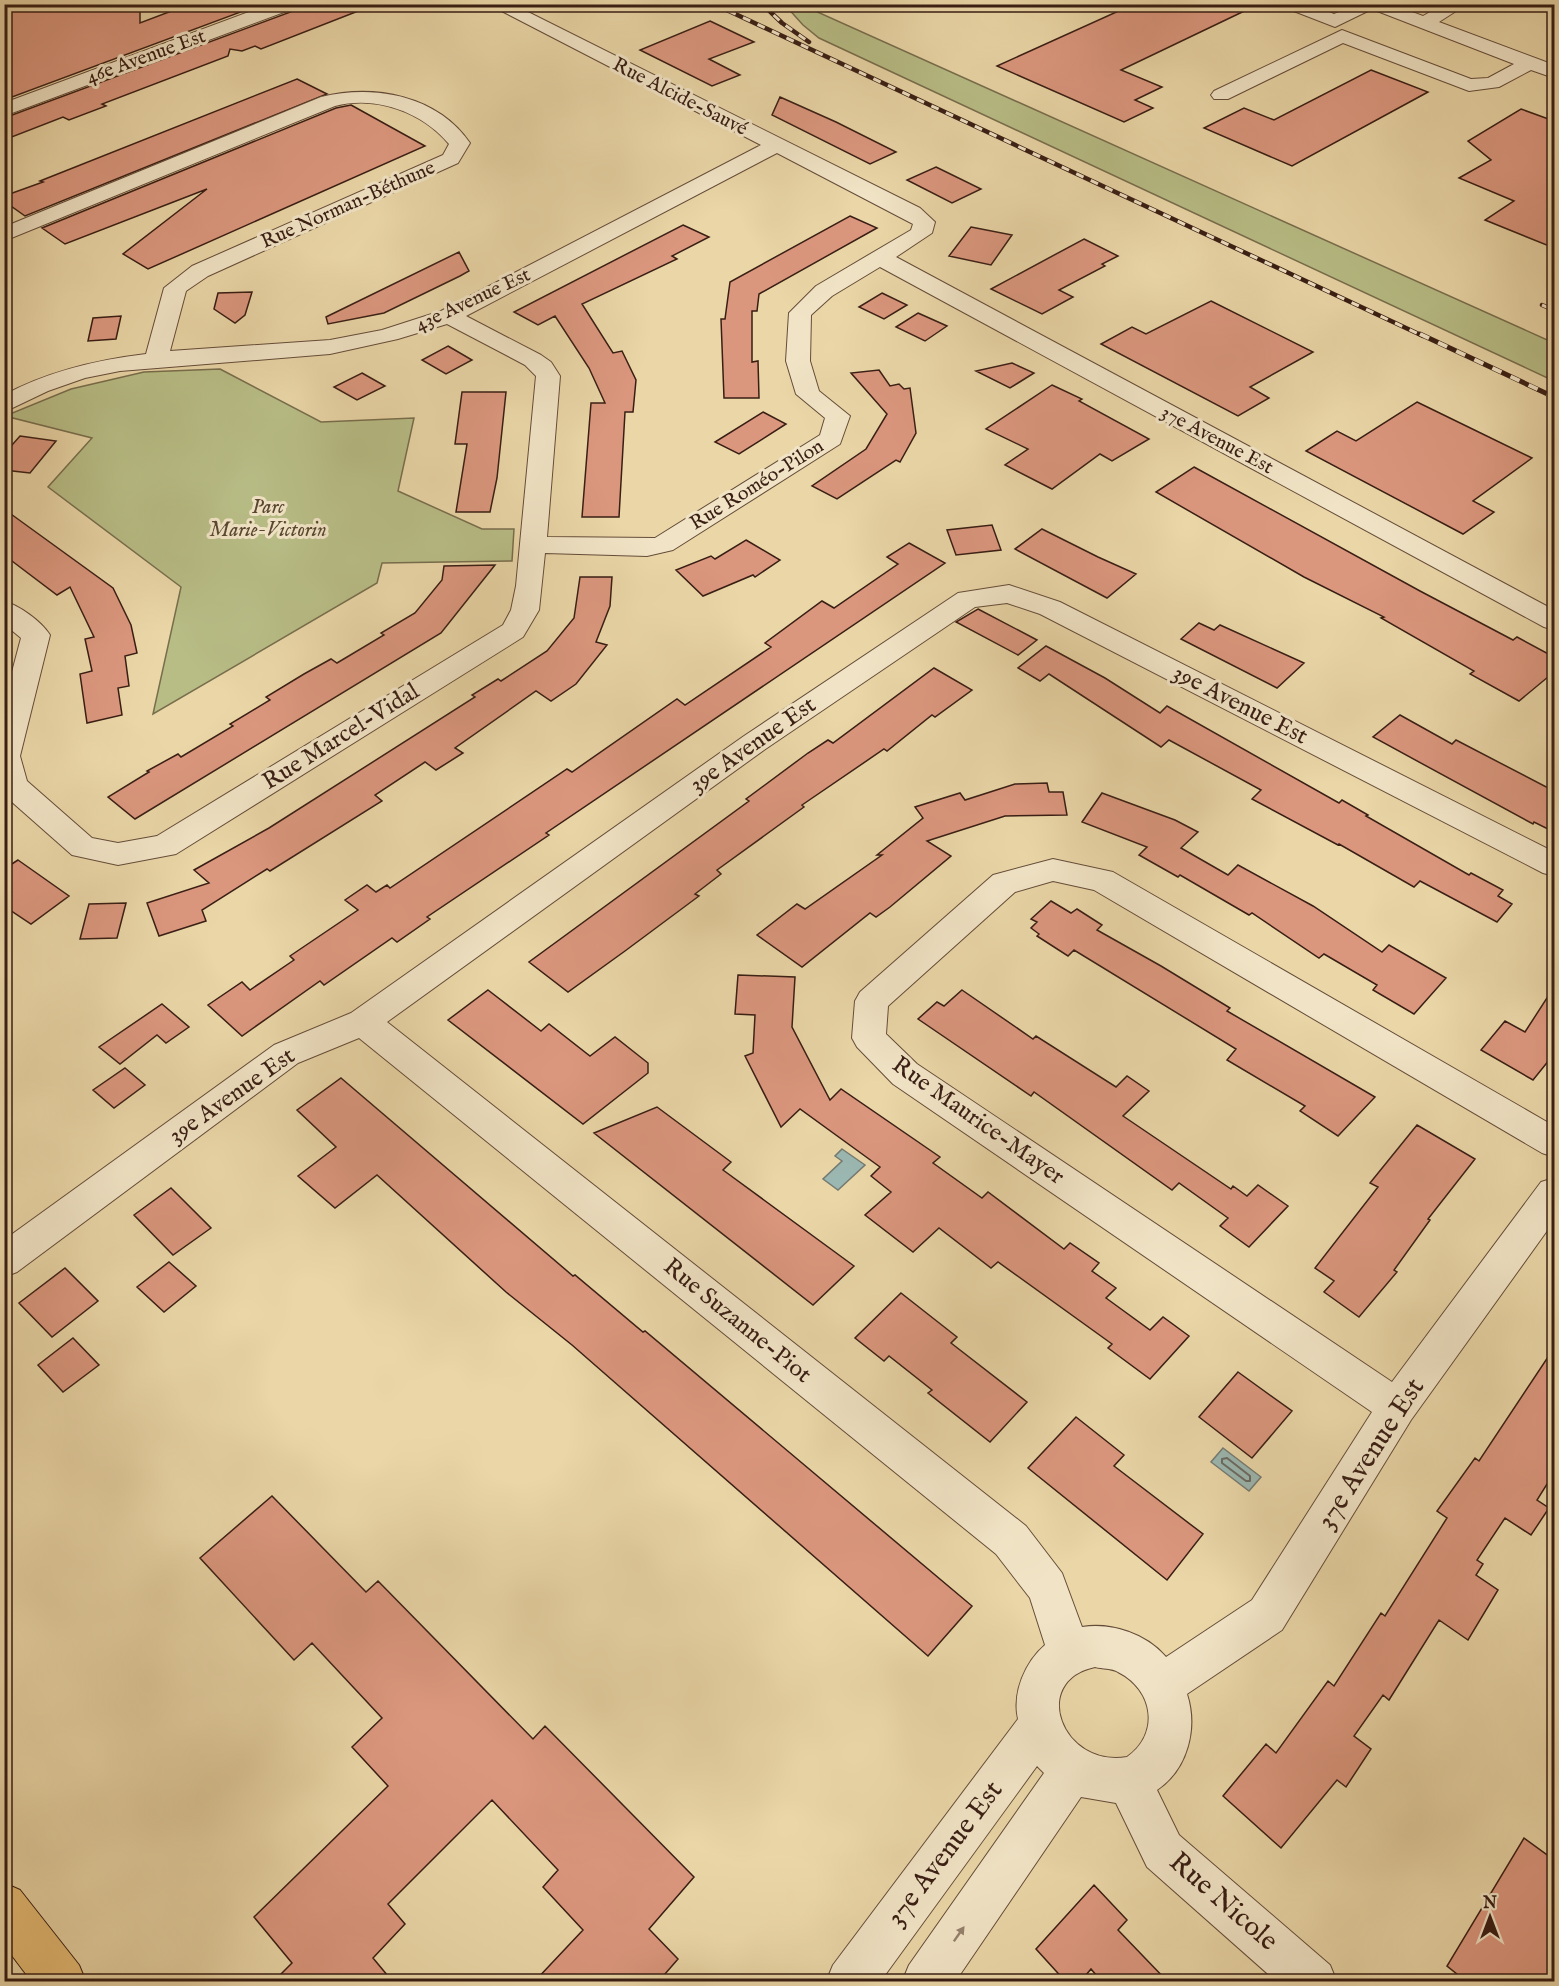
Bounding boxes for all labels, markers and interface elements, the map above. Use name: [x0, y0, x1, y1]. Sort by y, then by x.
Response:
street label: 46e Avenue Est: [83, 24, 209, 90]
street label: Rue Alcide-Sauvé: [608, 52, 752, 142]
street label: Rue Norman-Béthune: [257, 155, 439, 255]
street label: 43e Avenue Est: [411, 262, 535, 338]
street label: 37e Avenue Est: [1157, 400, 1278, 480]
street label: Rue Roméo-Pilon: [685, 434, 829, 536]
park label: Parc Marie-Victorin: [209, 495, 327, 543]
street label: 39e Avenue Est: [1167, 658, 1313, 752]
street label: Rue Marcel-Vidal: [257, 676, 426, 798]
street label: 39e Avenue Est: [684, 690, 822, 800]
street label: 39e Avenue Est: [163, 1041, 301, 1151]
street label: Rue Maurice-Mayer: [886, 1050, 1071, 1192]
street label: Rue Suzanne-Piot: [656, 1252, 818, 1390]
street label: 37e Avenue Est: [1309, 1372, 1433, 1536]
street label: 37e Avenue Est: [879, 1774, 1011, 1934]
street label: Rue Nicole: [1161, 1845, 1285, 1959]
north arrow: [1460, 1887, 1520, 1947]
text: N: [1482, 1894, 1497, 1914]
one-way arrow: [953, 1926, 965, 1942]

